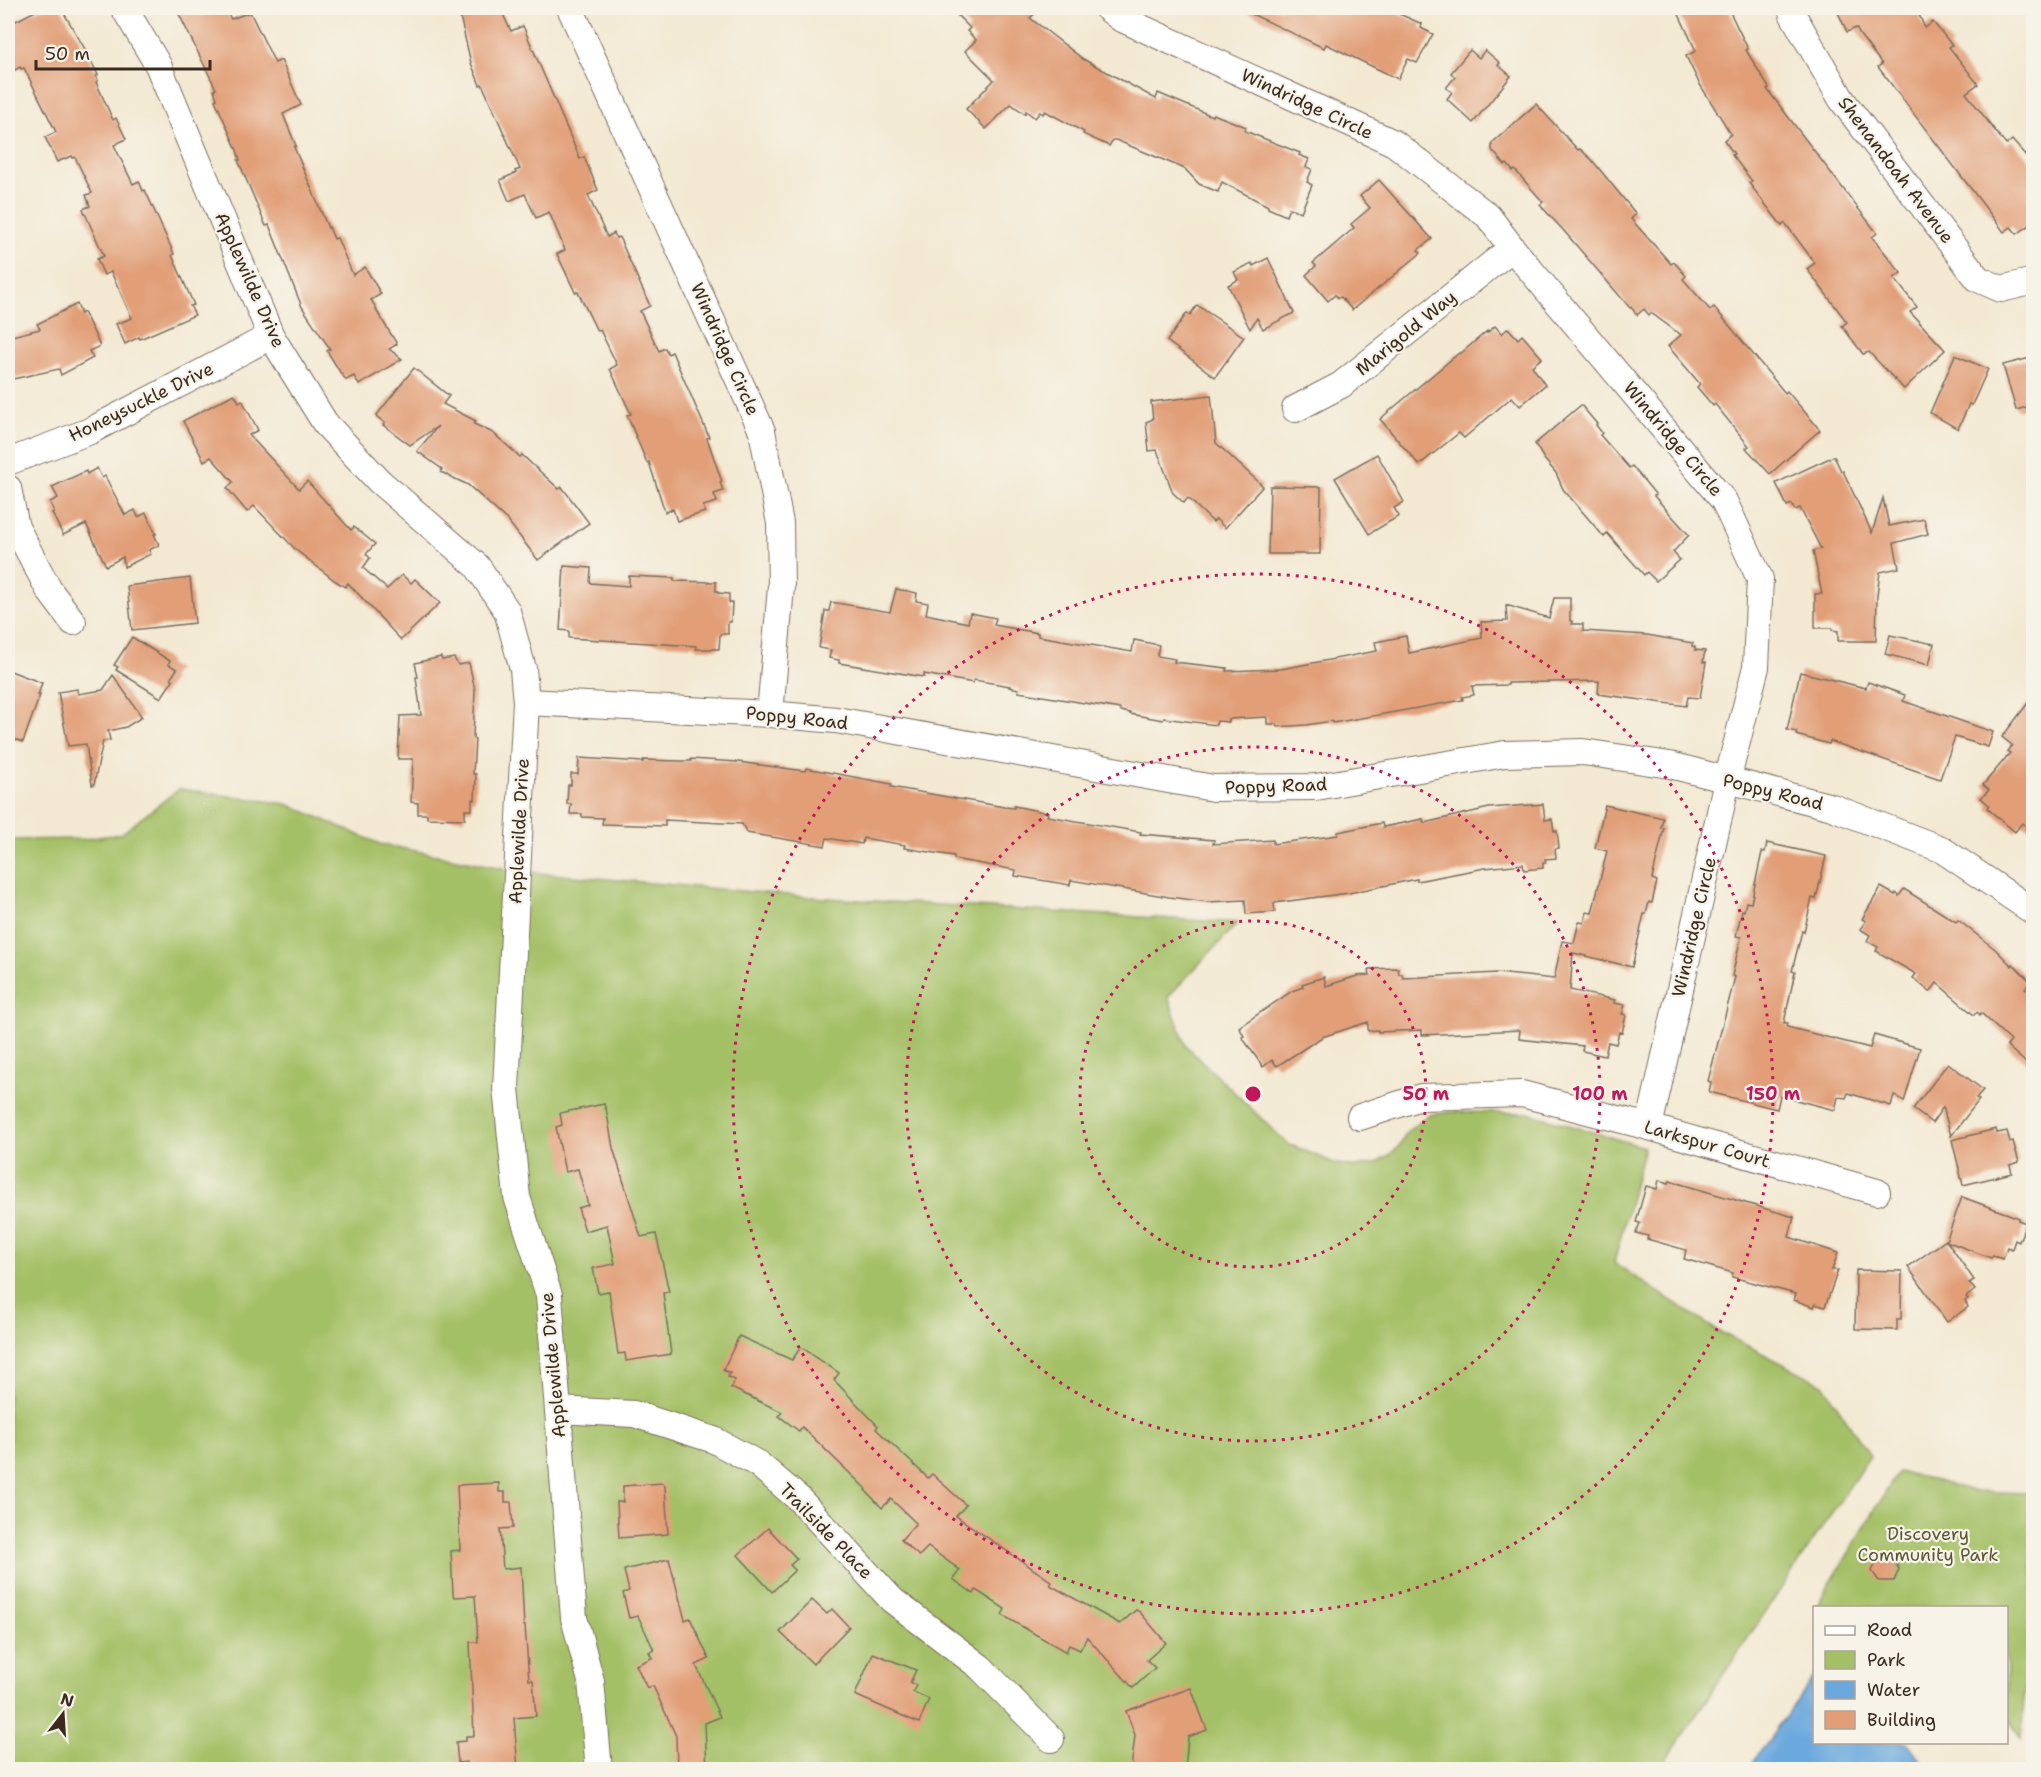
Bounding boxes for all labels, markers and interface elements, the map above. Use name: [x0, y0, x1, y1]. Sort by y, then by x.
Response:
scale bar: [36, 33, 210, 71]
text: 50 m: [45, 42, 90, 66]
street label: Windridge Circle: [1237, 63, 1377, 145]
street label: Shenandoah Avenue: [1833, 92, 1959, 248]
street label: Applewilde Drive: [209, 208, 291, 352]
street label: Windridge Circle: [685, 279, 765, 419]
street label: Marigold Way: [1351, 285, 1461, 381]
street label: Honeysuckle Drive: [65, 357, 217, 447]
street label: Windridge Circle: [1618, 377, 1728, 501]
street label: Poppy Road: [745, 701, 849, 735]
street label: Applewilde Drive: [503, 758, 535, 904]
street label: Poppy Road: [1720, 768, 1826, 816]
street label: Poppy Road: [1224, 772, 1328, 800]
street label: Windridge Circle: [1666, 855, 1722, 999]
text: 50 m: [1403, 1082, 1450, 1106]
text: 100 m: [1572, 1082, 1628, 1106]
text: 150 m: [1746, 1082, 1801, 1106]
centre of rings: [1243, 1084, 1263, 1104]
street label: Larkspur Court: [1641, 1115, 1773, 1173]
street label: Applewilde Drive: [535, 1291, 571, 1439]
street label: Trailside Place: [774, 1478, 878, 1584]
park label: Discovery Community Park: [1857, 1522, 1999, 1567]
legend: [1813, 1606, 2008, 1744]
text: Road: [1867, 1618, 1912, 1642]
text: Park: [1867, 1648, 1906, 1672]
text: Water: [1867, 1678, 1920, 1702]
north arrow: [33, 1684, 93, 1744]
text: N: [58, 1688, 76, 1712]
text: Building: [1867, 1708, 1936, 1732]

